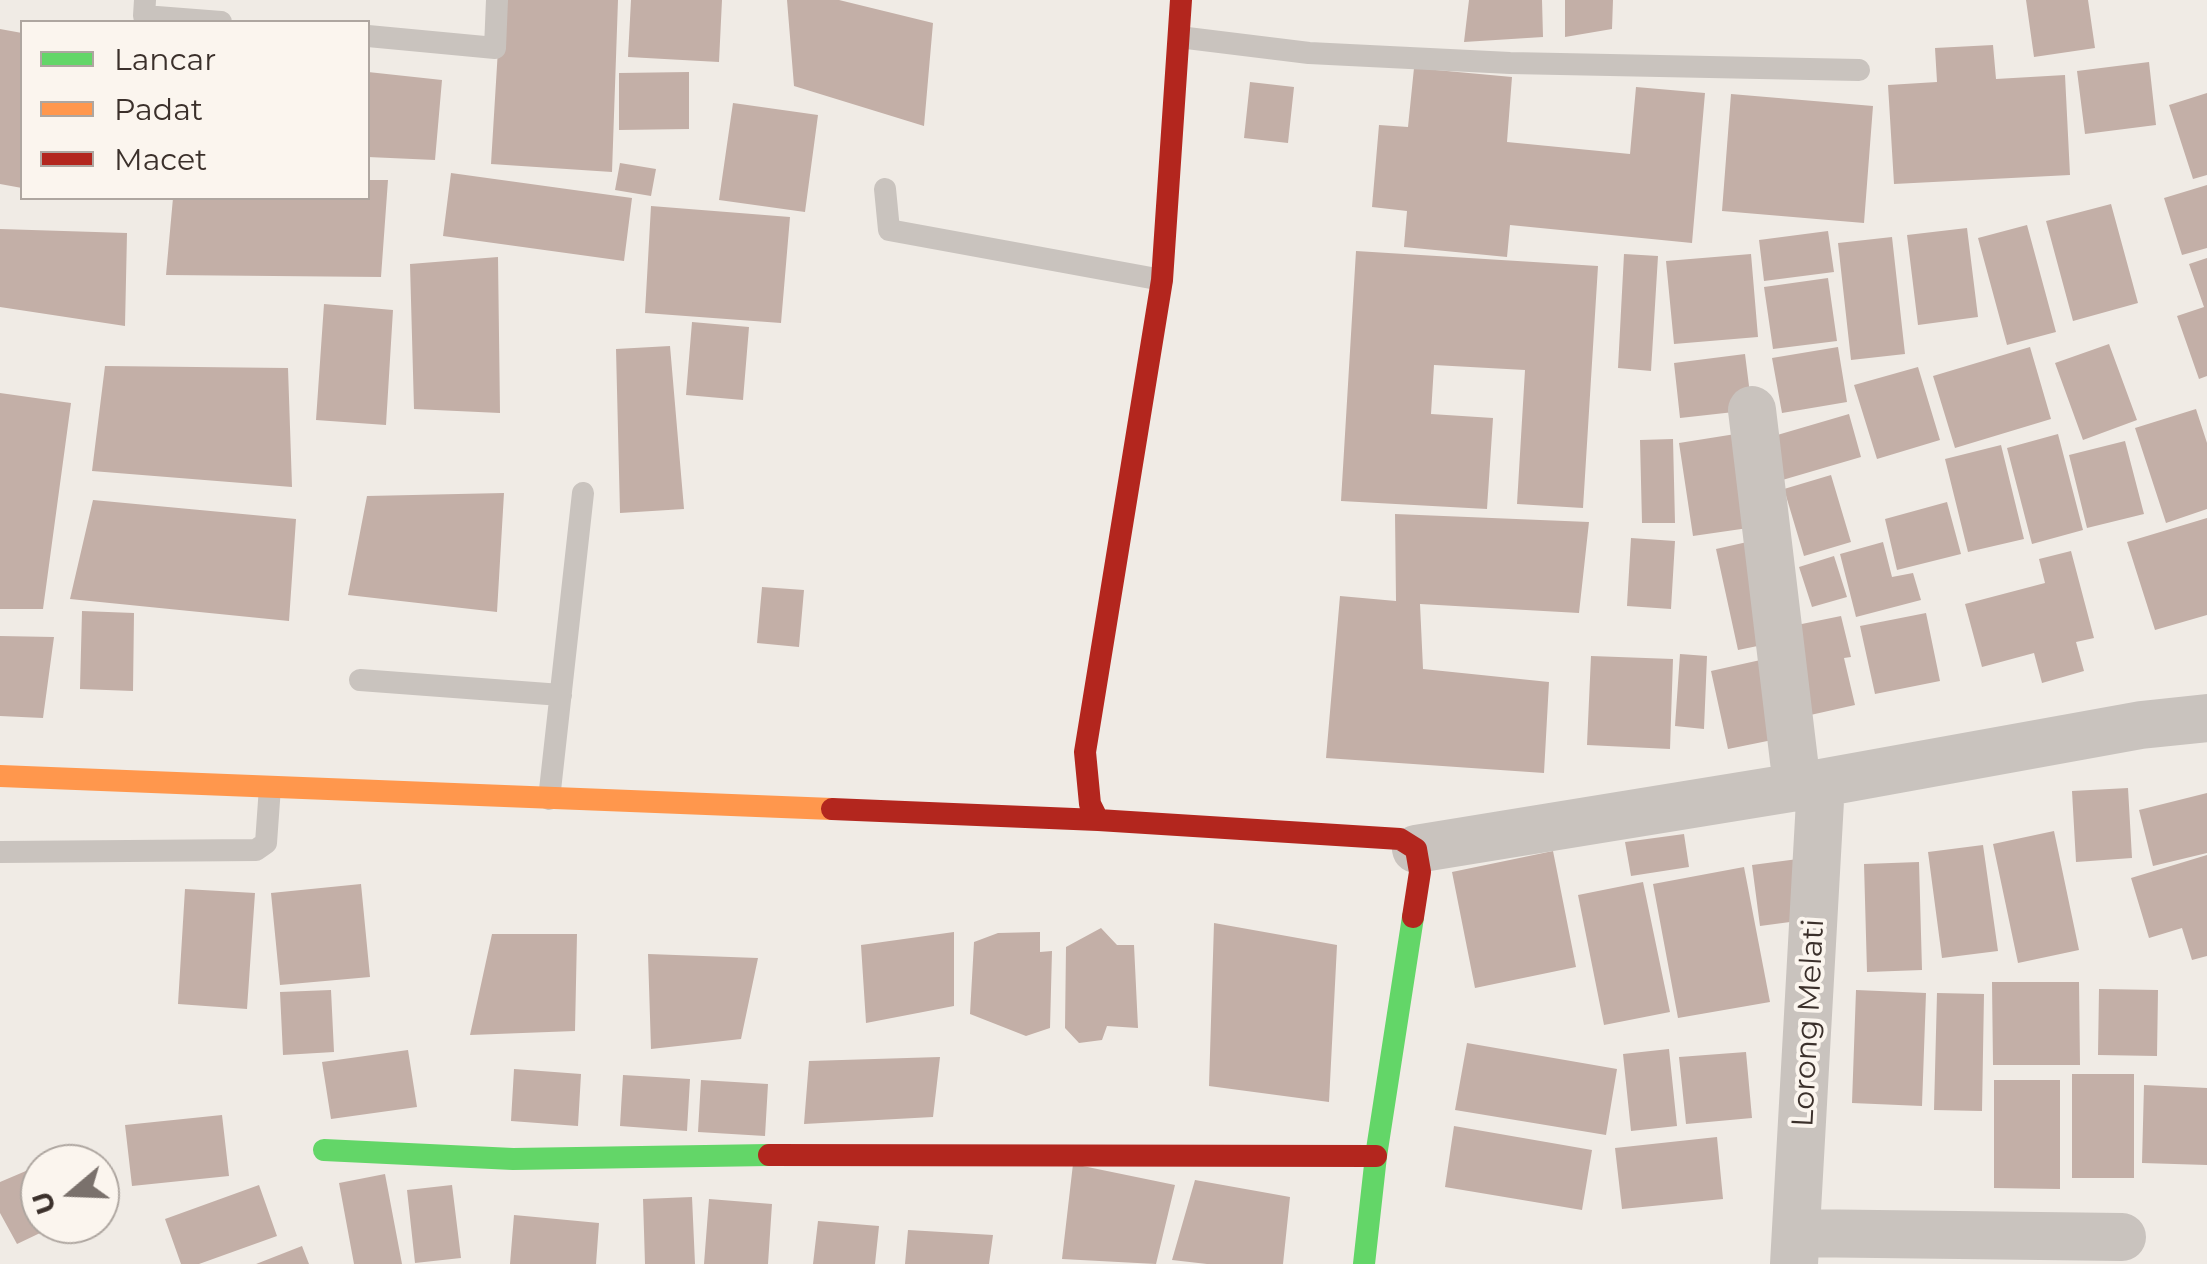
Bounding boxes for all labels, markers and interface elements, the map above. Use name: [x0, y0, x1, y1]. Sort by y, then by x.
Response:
legend: [20, 20, 370, 200]
text: Lancar: [114, 41, 216, 78]
text: Padat: [114, 91, 203, 128]
text: Macet: [114, 141, 207, 178]
street label: Lorong Melati: [1786, 918, 1832, 1128]
north arrow: [20, 1144, 120, 1244]
text: U: [24, 1187, 63, 1219]

